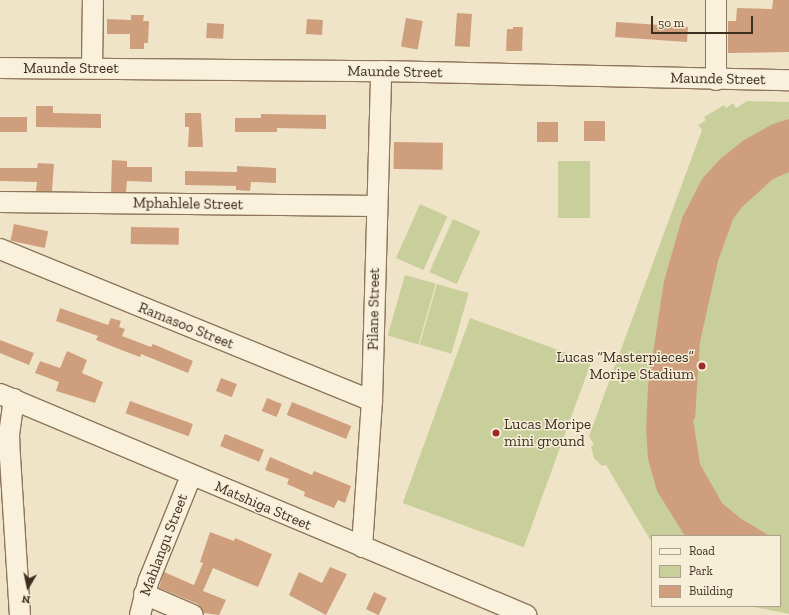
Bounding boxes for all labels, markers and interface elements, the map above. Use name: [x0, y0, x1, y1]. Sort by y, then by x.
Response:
scale bar: [653, 8, 755, 34]
text: 50 m: [658, 16, 684, 30]
street label: Maunde Street: [23, 60, 119, 78]
street label: Maunde Street: [347, 62, 443, 82]
street label: Maunde Street: [670, 69, 766, 89]
street label: Mphahlele Street: [133, 194, 243, 214]
street label: Pilane Street: [364, 268, 384, 350]
street label: Ramasoo Street: [136, 299, 236, 353]
place label: Lucas “Masterpieces” Moripe Stadium: [557, 348, 694, 383]
marker: Lucas “Masterpieces” Moripe Stadium: [697, 361, 707, 371]
place label: Lucas Moripe mini ground: [504, 415, 591, 450]
marker: Lucas Moripe mini ground: [491, 428, 501, 438]
street label: Matshiga Street: [212, 478, 314, 534]
street label: Mahlangu Street: [136, 491, 192, 599]
legend: [651, 535, 781, 607]
text: Road: [689, 544, 715, 558]
text: Park: [689, 564, 713, 578]
north arrow: [8, 567, 48, 607]
text: Building: [689, 584, 733, 598]
text: N: [21, 592, 31, 606]

